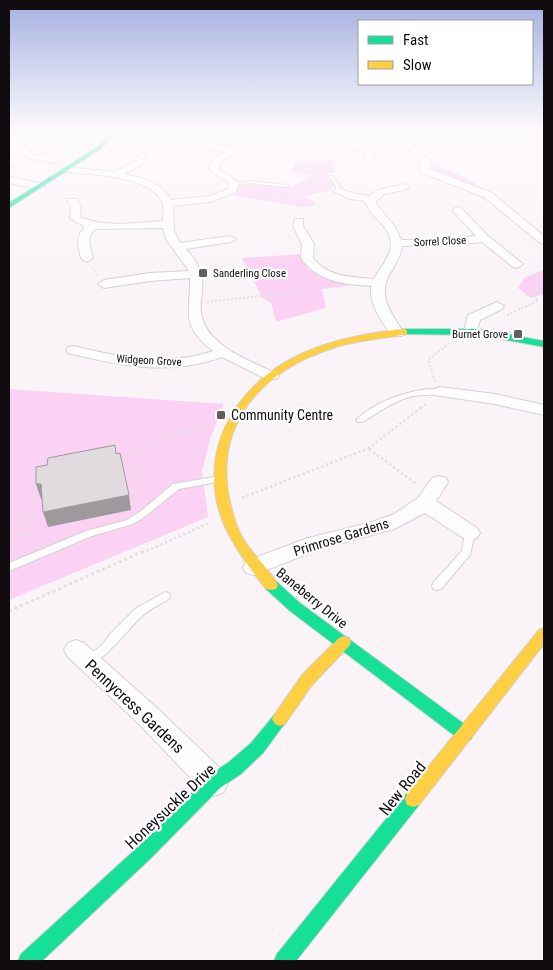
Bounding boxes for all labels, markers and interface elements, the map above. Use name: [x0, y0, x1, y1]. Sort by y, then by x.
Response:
legend: [358, 20, 533, 85]
text: Fast: [403, 31, 428, 49]
text: Slow: [403, 56, 432, 74]
street label: Sorrel Close: [413, 234, 467, 249]
marker: Sanderling Close: [197, 267, 209, 279]
place label: Sanderling Close: [213, 267, 286, 280]
place label: Burnet Grove: [452, 328, 508, 341]
marker: Burnet Grove: [512, 328, 524, 340]
street label: Widgeon Grove: [116, 352, 182, 369]
place label: Community Centre: [231, 407, 334, 423]
marker: Community Centre: [215, 409, 227, 421]
street label: Primrose Gardens: [291, 515, 391, 559]
street label: Baneberry Drive: [273, 564, 351, 632]
street label: Pennycress Gardens: [81, 656, 188, 757]
street label: New Road: [375, 758, 430, 819]
street label: Honeysuckle Drive: [121, 760, 219, 853]

